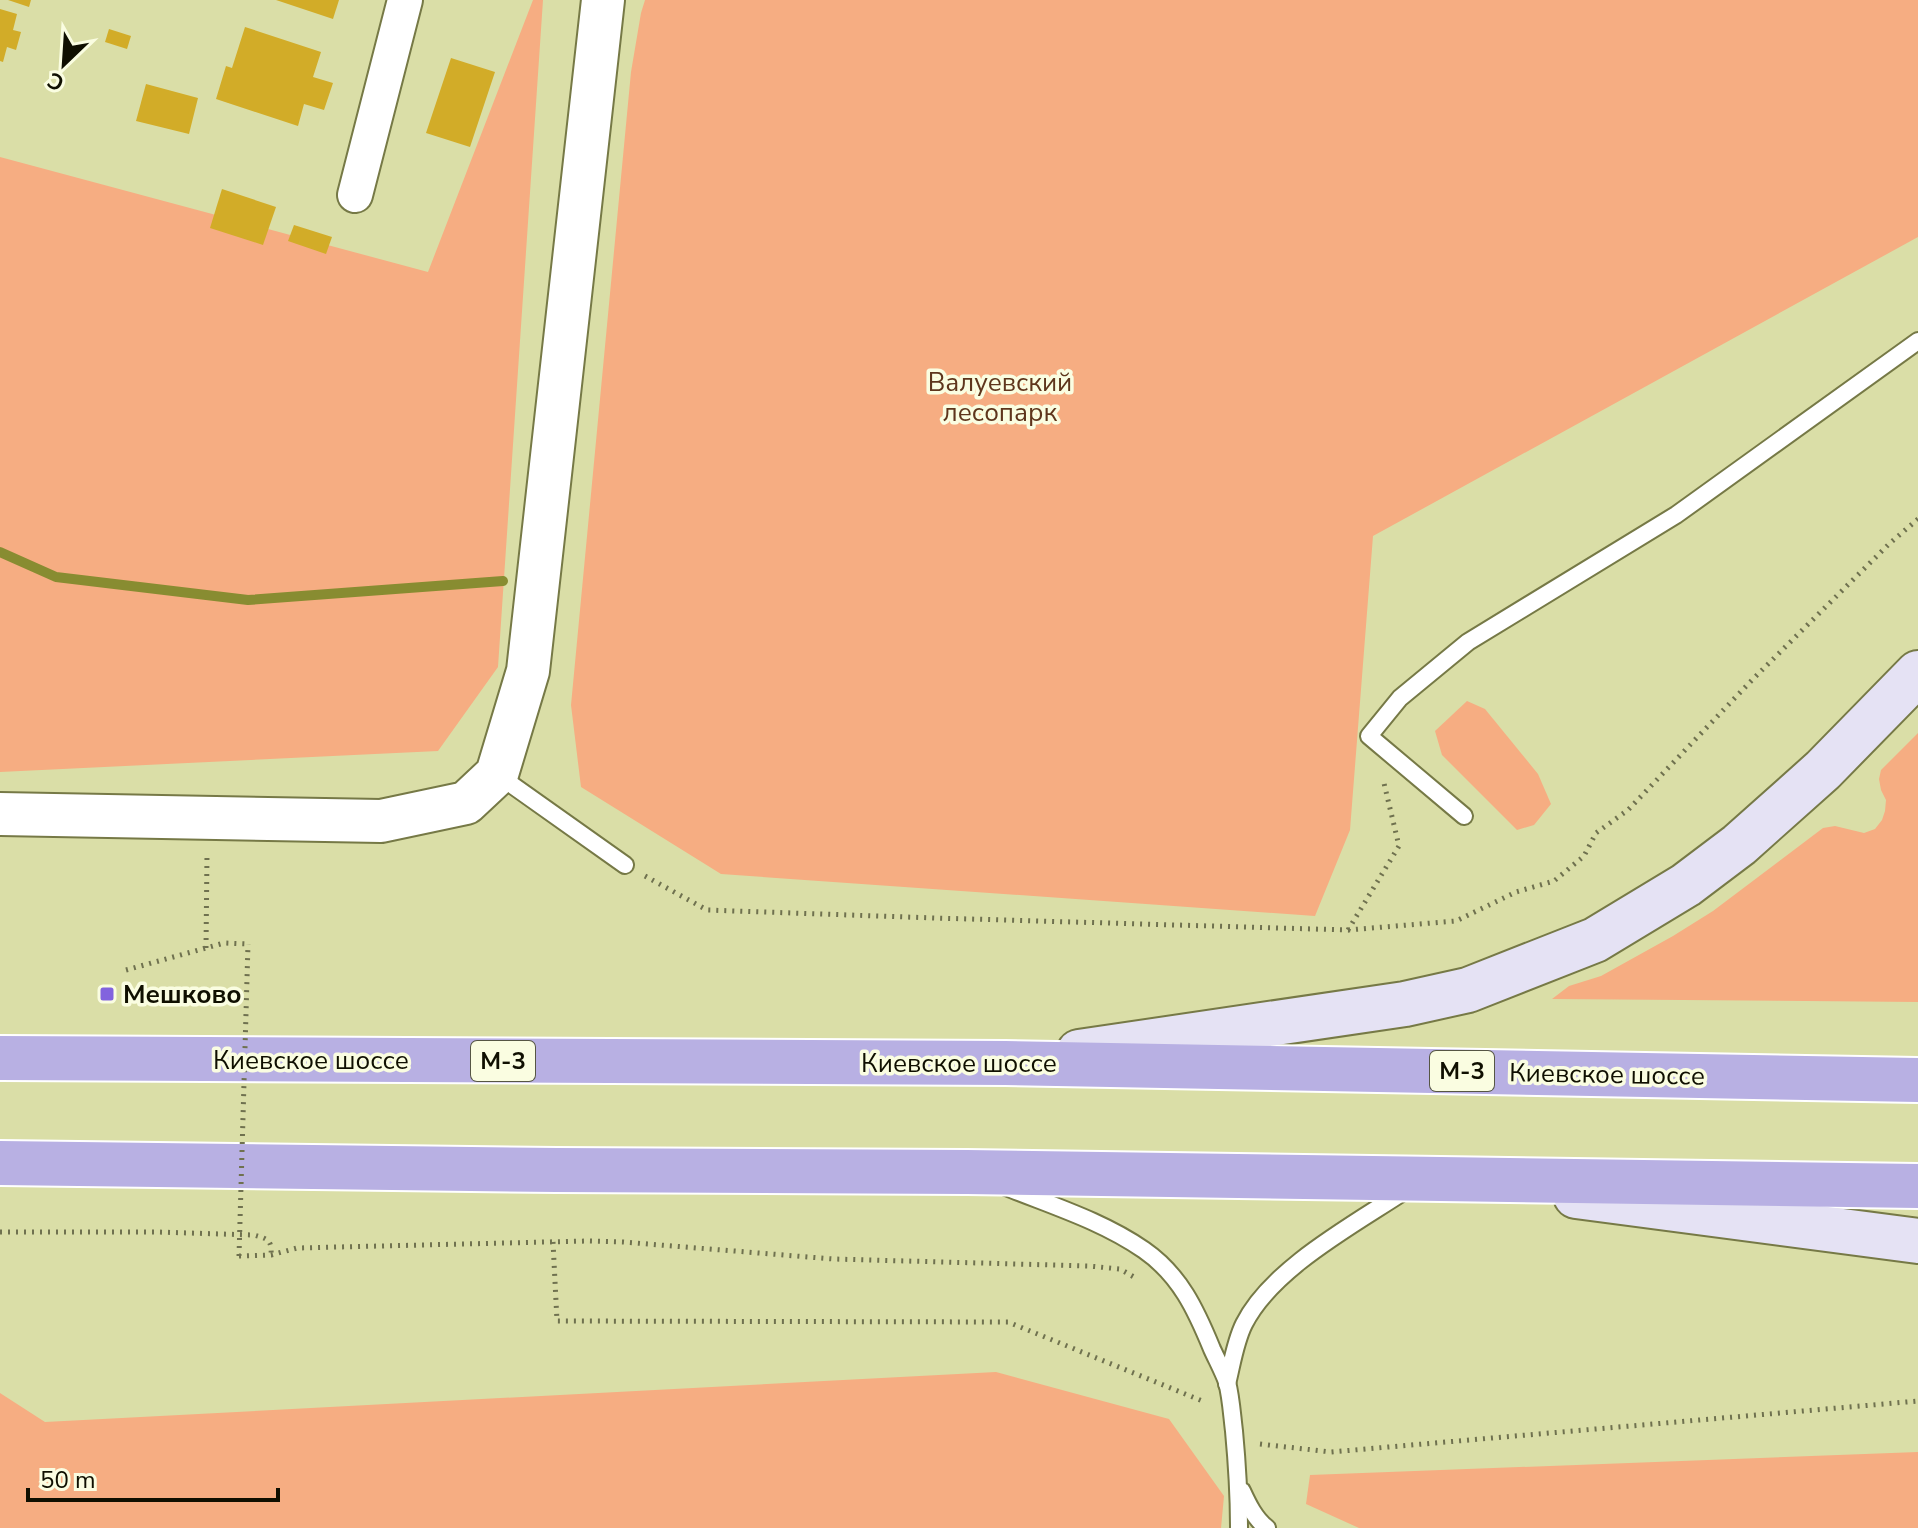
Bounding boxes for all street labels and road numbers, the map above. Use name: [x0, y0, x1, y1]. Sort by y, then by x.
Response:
road number: М-3: [471, 1041, 535, 1081]
street label: Киевское шоссе: [213, 1043, 409, 1078]
street label: Киевское шоссе: [861, 1046, 1057, 1081]
road number: М-3: [1430, 1051, 1494, 1091]
street label: Киевское шоссе: [1509, 1055, 1705, 1094]

